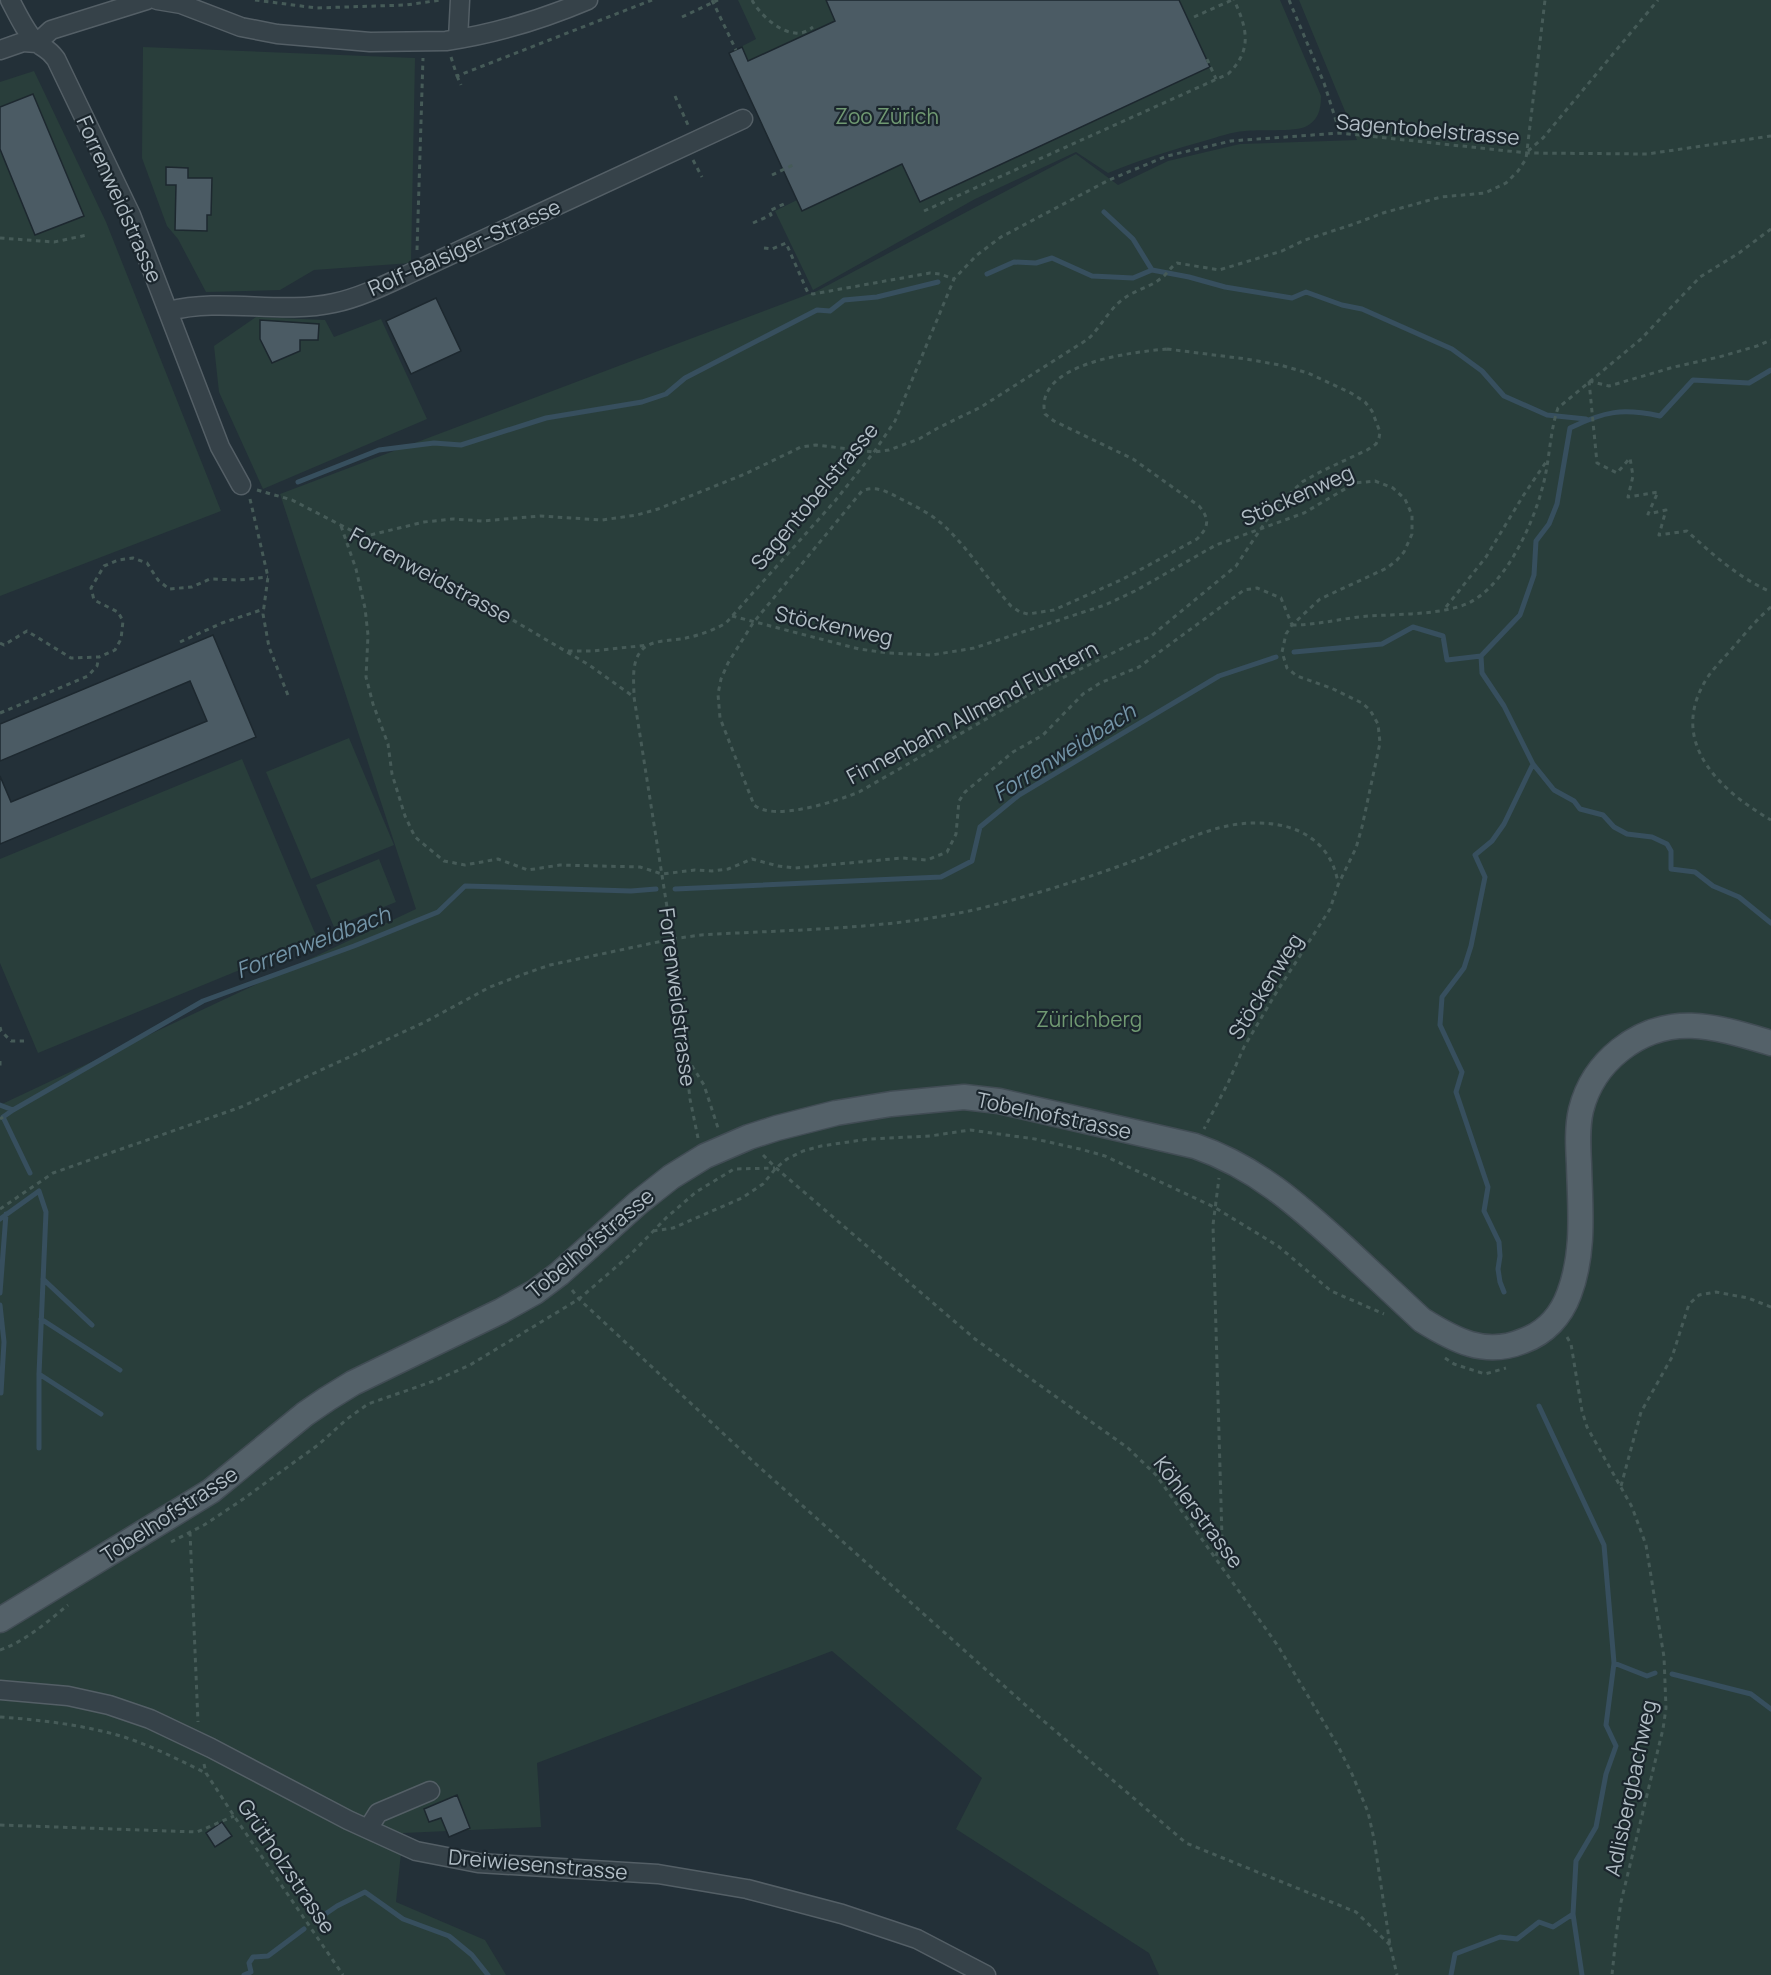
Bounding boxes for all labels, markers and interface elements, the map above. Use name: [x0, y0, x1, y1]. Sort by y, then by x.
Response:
park label: Zoo Zürich: [835, 102, 939, 130]
street label: Sagentobelstrasse: [1335, 107, 1521, 151]
street label: Forrenweidstrasse: [71, 111, 169, 287]
street label: Rolf-Balsiger-Strasse: [363, 192, 565, 302]
street label: Sagentobelstrasse: [744, 416, 884, 576]
street label: Stöckenweg: [1236, 458, 1358, 532]
street label: Forrenweidstrasse: [345, 520, 517, 630]
street label: Stöckenweg: [772, 599, 896, 651]
street label: Finnenbahn Allmend Fluntern: [842, 634, 1102, 790]
water label: Forrenweidbach: [987, 696, 1142, 808]
water label: Forrenweidbach: [232, 898, 395, 985]
street label: Forrenweidstrasse: [653, 906, 703, 1088]
street label: Stöckenweg: [1221, 928, 1309, 1044]
park label: Zürichberg: [1036, 1005, 1142, 1033]
street label: Tobelhofstrasse: [974, 1085, 1134, 1145]
street label: Tobelhofstrasse: [521, 1182, 659, 1304]
street label: Köhlerstrasse: [1148, 1450, 1250, 1574]
street label: Tobelhofstrasse: [95, 1459, 243, 1569]
street label: Adlisbergbachweg: [1598, 1697, 1662, 1879]
street label: Grütholzstrasse: [232, 1793, 342, 1939]
street label: Dreiwiesenstrasse: [447, 1842, 629, 1886]

